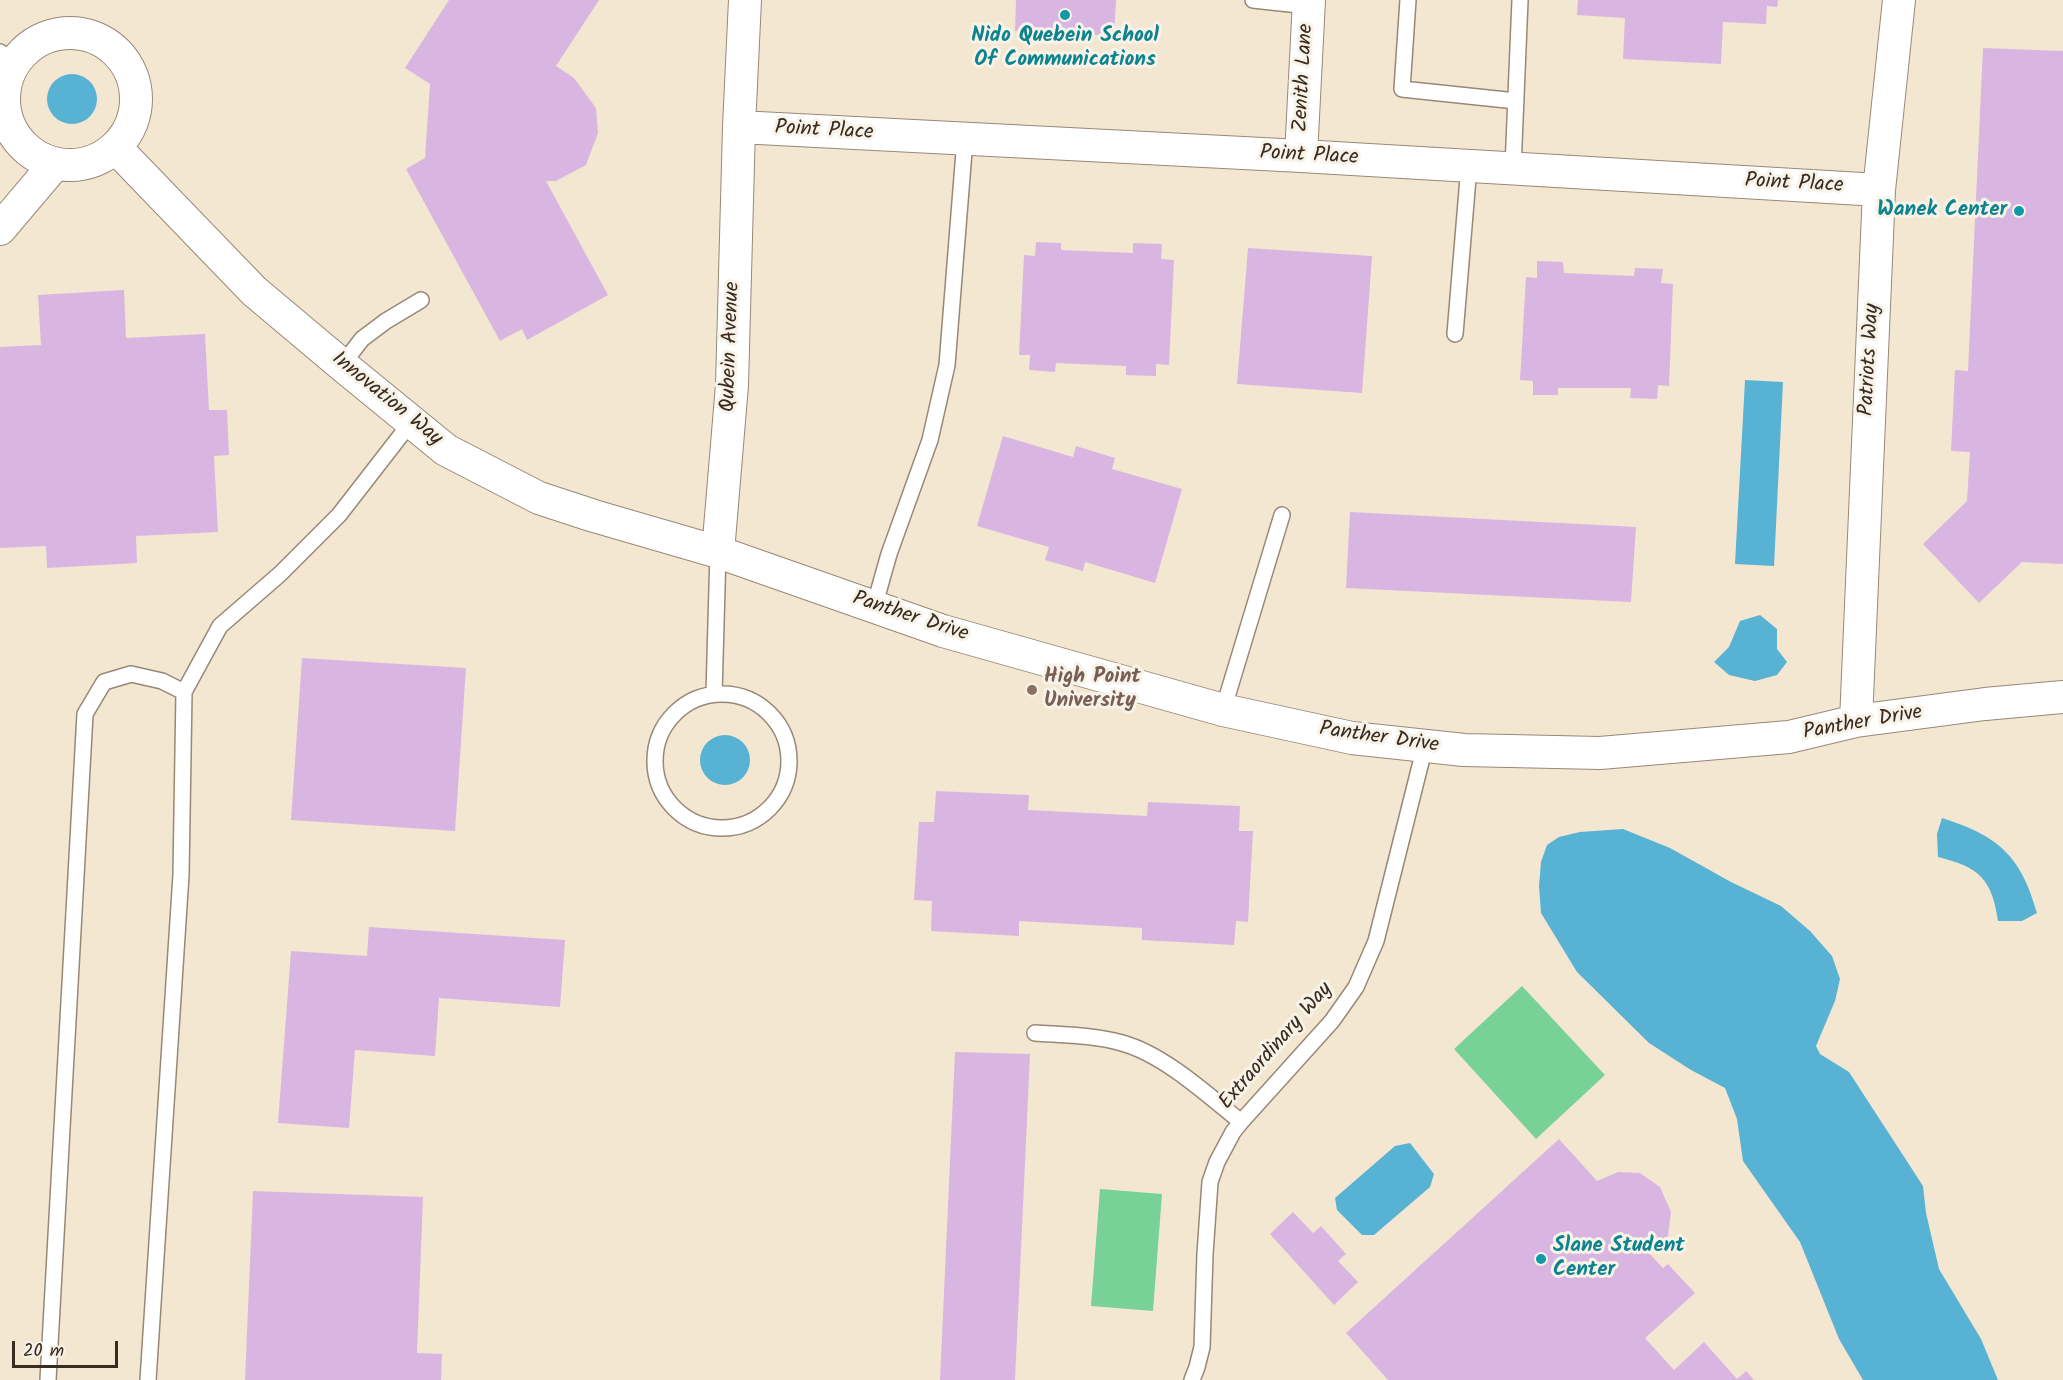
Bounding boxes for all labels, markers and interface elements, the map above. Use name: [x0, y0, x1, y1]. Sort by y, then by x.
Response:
marker: Nido Quebein School Of Communications: [1058, 8, 1072, 22]
street label: Zenith Lane: [1290, 23, 1320, 133]
place label: Nido Quebein School Of Communications: [971, 24, 1159, 74]
street label: Point Place: [774, 117, 874, 147]
street label: Point Place: [1259, 142, 1359, 172]
street label: Point Place: [1744, 170, 1844, 200]
place label: Wanek Center: [1877, 198, 2007, 224]
marker: Wanek Center: [2012, 204, 2026, 218]
street label: Qubein Avenue: [717, 281, 747, 413]
street label: Patriots Way: [1855, 303, 1887, 417]
street label: Innovation Way: [325, 348, 447, 452]
street label: Panther Drive: [849, 587, 971, 649]
place label: High Point University: [1044, 665, 1141, 715]
marker: High Point University: [1025, 683, 1039, 697]
street label: Panther Drive: [1801, 701, 1925, 747]
street label: Panther Drive: [1318, 718, 1440, 760]
street label: Extraordinary Way: [1215, 978, 1339, 1116]
place label: Slane Student Center: [1553, 1234, 1685, 1284]
marker: Slane Student Center: [1534, 1252, 1548, 1266]
scale bar: [15, 1329, 122, 1367]
text: 20 m: [23, 1337, 64, 1366]

